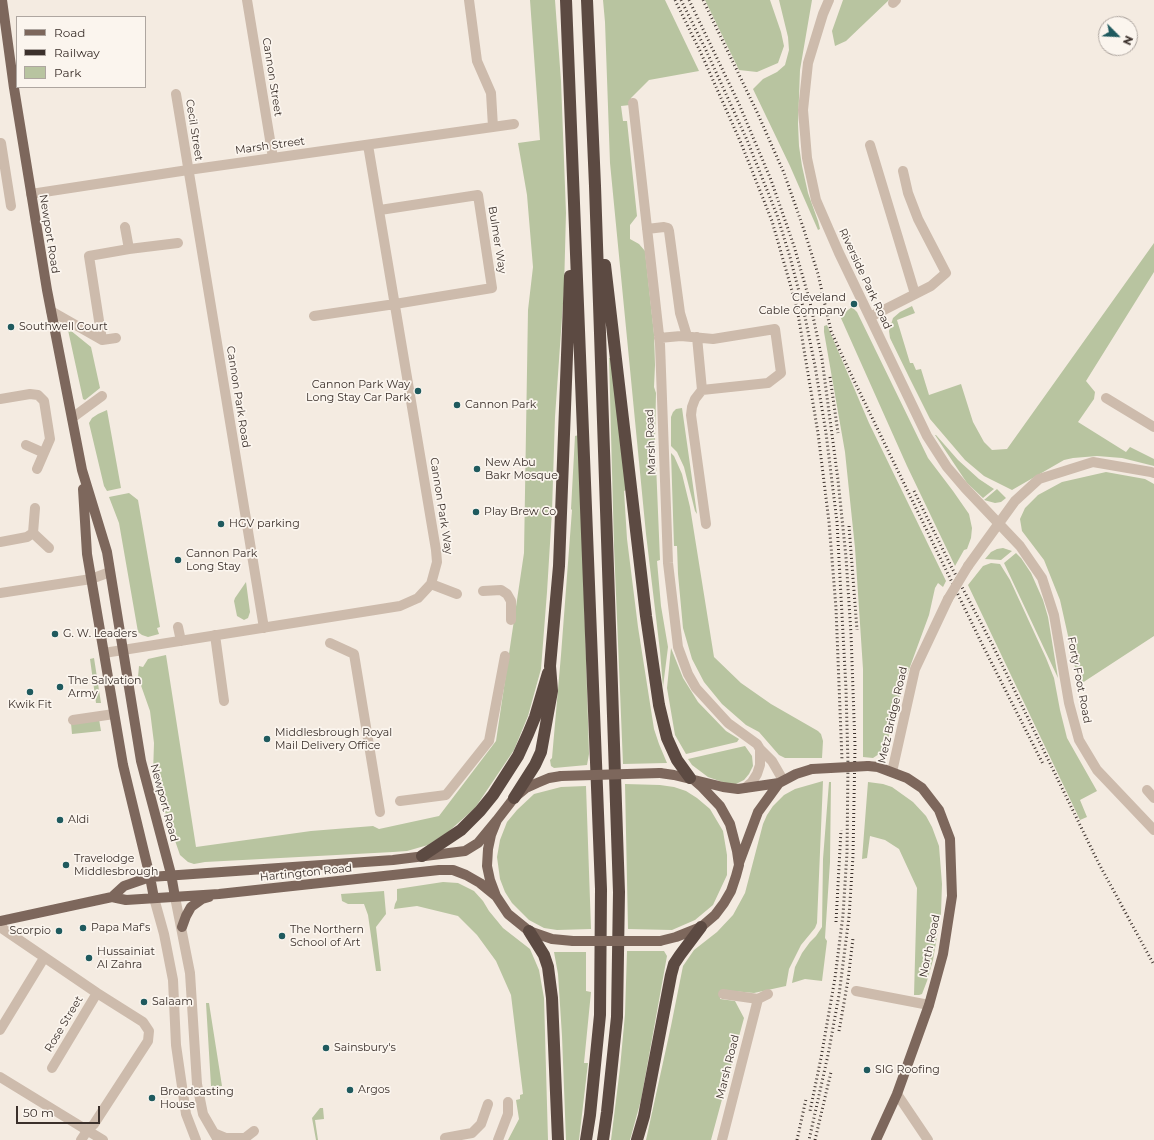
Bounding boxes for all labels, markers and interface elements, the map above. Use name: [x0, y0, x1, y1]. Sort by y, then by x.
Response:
legend: [16, 16, 146, 88]
north arrow: [1098, 16, 1138, 56]
text: Road: [54, 25, 85, 40]
text: N: [1120, 34, 1136, 47]
street label: Cannon Street: [259, 37, 285, 117]
text: Railway: [54, 45, 100, 60]
text: Park: [54, 65, 81, 80]
street label: Cecil Street: [183, 98, 205, 162]
street label: Marsh Street: [234, 135, 306, 157]
street label: Newport Road: [36, 193, 62, 275]
street label: Bulmer Way: [485, 205, 509, 275]
street label: Riverside Park Road: [836, 226, 894, 332]
place label: Cleveland Cable Company: [759, 291, 846, 317]
marker: Cleveland Cable Company: [849, 299, 859, 309]
place label: Southwell Court: [19, 320, 108, 334]
marker: Southwell Court: [6, 322, 16, 332]
street label: Cannon Park Road: [223, 345, 253, 449]
place label: Cannon Park Way Long Stay Car Park: [306, 378, 410, 404]
marker: Cannon Park Way Long Stay Car Park: [413, 386, 423, 396]
place label: Cannon Park: [465, 398, 536, 412]
marker: Cannon Park: [452, 400, 462, 410]
street label: Marsh Road: [643, 409, 659, 475]
street label: Cannon Park Way: [427, 456, 455, 556]
place label: New Abu Bakr Mosque: [485, 456, 558, 482]
marker: New Abu Bakr Mosque: [472, 464, 482, 474]
place label: Play Brew Co: [484, 505, 556, 519]
marker: Play Brew Co: [471, 507, 481, 517]
place label: HGV parking: [229, 517, 300, 531]
marker: HGV parking: [216, 519, 226, 529]
place label: Cannon Park Long Stay: [186, 547, 257, 573]
marker: Cannon Park Long Stay: [173, 555, 183, 565]
place label: G. W. Leaders: [63, 627, 137, 641]
marker: G. W. Leaders: [50, 629, 60, 639]
street label: Forty Foot Road: [1064, 636, 1094, 724]
street label: Metz Bridge Road: [875, 665, 911, 765]
place label: The Salvation Army: [68, 674, 141, 700]
marker: The Salvation Army: [55, 682, 65, 692]
marker: Kwik Fit: [25, 687, 35, 697]
place label: Kwik Fit: [8, 698, 52, 712]
place label: Middlesbrough Royal Mail Delivery Office: [275, 726, 392, 752]
marker: Middlesbrough Royal Mail Delivery Office: [262, 734, 272, 744]
street label: Newport Road: [147, 763, 181, 843]
place label: Aldi: [68, 813, 89, 827]
marker: Aldi: [55, 815, 65, 825]
place label: Travelodge Middlesbrough: [74, 852, 158, 878]
marker: Travelodge Middlesbrough: [61, 860, 71, 870]
street label: Hartington Road: [259, 862, 353, 884]
street label: North Road: [917, 913, 943, 979]
place label: Papa Maf's: [91, 921, 150, 935]
marker: Papa Maf's: [78, 923, 88, 933]
place label: The Northern School of Art: [290, 923, 364, 949]
place label: Scorpio: [10, 924, 51, 938]
marker: Scorpio: [54, 926, 64, 936]
marker: The Northern School of Art: [277, 931, 287, 941]
place label: Hussainiat Al Zahra: [97, 945, 155, 971]
marker: Hussainiat Al Zahra: [84, 953, 94, 963]
street label: Rose Street: [42, 994, 86, 1054]
place label: Salaam: [152, 995, 193, 1009]
marker: Salaam: [139, 997, 149, 1007]
street label: Marsh Road: [714, 1033, 742, 1101]
place label: Sainsbury's: [334, 1041, 396, 1055]
marker: Sainsbury's: [321, 1043, 331, 1053]
place label: SIG Roofing: [875, 1063, 940, 1077]
marker: SIG Roofing: [862, 1065, 872, 1075]
place label: Argos: [358, 1083, 390, 1097]
place label: Broadcasting House: [160, 1085, 234, 1111]
marker: Argos: [345, 1085, 355, 1095]
marker: Broadcasting House: [147, 1093, 157, 1103]
scale bar: [18, 1098, 102, 1124]
text: 50 m: [23, 1105, 54, 1120]

